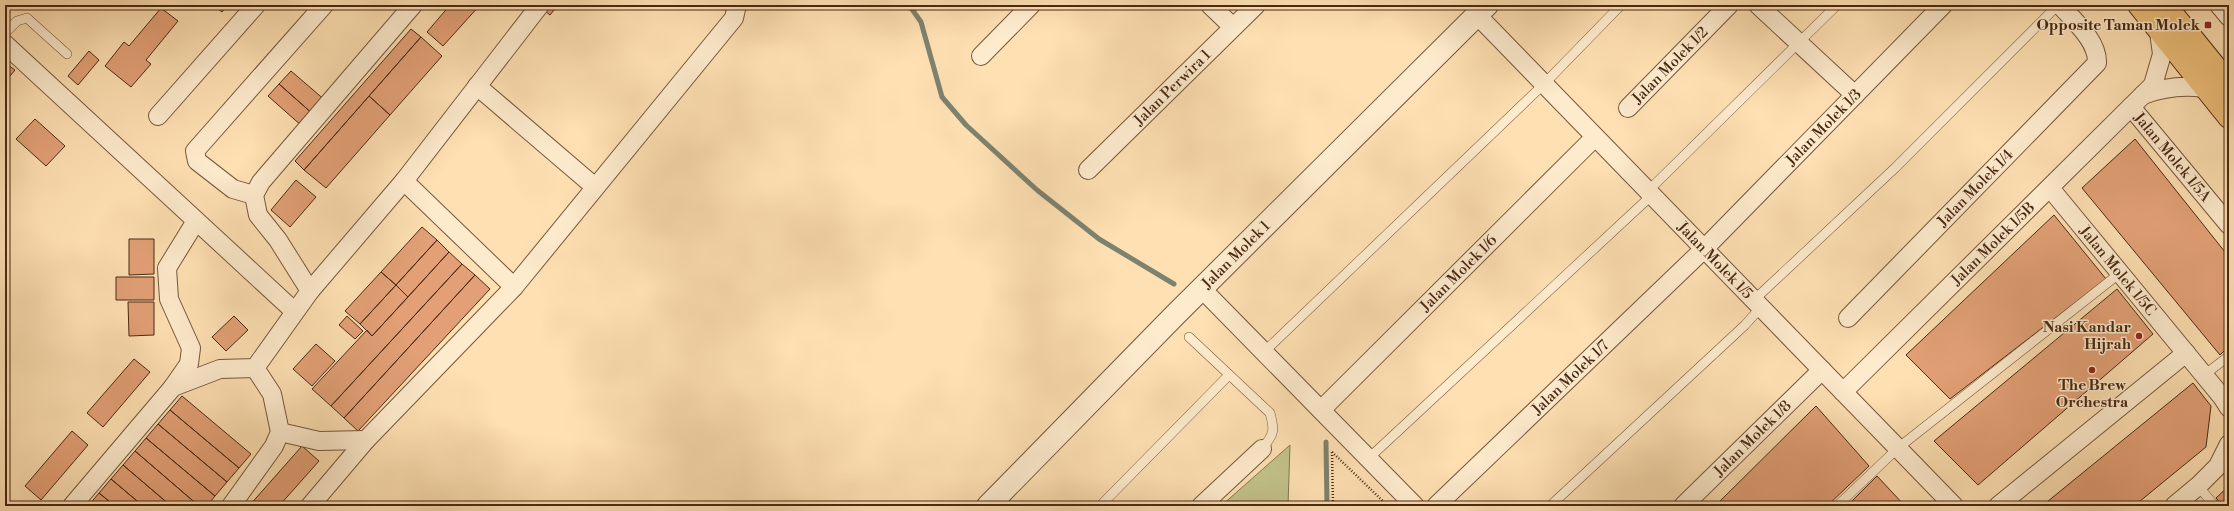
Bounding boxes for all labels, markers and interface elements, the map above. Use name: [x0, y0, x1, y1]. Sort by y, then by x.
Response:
place label: Opposite Taman Molek: [2037, 16, 2201, 35]
marker: Opposite Taman Molek: [2203, 20, 2213, 30]
street label: Jalan Molek 1/2: [1627, 23, 1712, 108]
street label: Jalan Perwira 1: [1129, 45, 1215, 130]
street label: Jalan Molek 1/3: [1781, 85, 1865, 170]
street label: Jalan Molek 1/5A: [2129, 108, 2216, 206]
street label: Jalan Molek 1/4: [1932, 145, 2017, 231]
street label: Jalan Molek 1/5B: [1946, 198, 2039, 290]
street label: Jalan Molek 1: [1197, 216, 1275, 293]
street label: Jalan Molek 1/5: [1673, 217, 1757, 303]
street label: Jalan Molek 1/5C: [2075, 221, 2160, 319]
street label: Jalan Molek 1/6: [1415, 231, 1501, 316]
place label: Nasi Kandar Hijrah: [2043, 318, 2132, 354]
marker: Nasi Kandar Hijrah: [2134, 331, 2144, 341]
street label: Jalan Molek 1/7: [1527, 336, 1613, 419]
marker: The Brew Orchestra: [2087, 365, 2097, 375]
place label: The Brew Orchestra: [2056, 376, 2129, 412]
street label: Jalan Molek 1/8: [1709, 396, 1795, 481]

